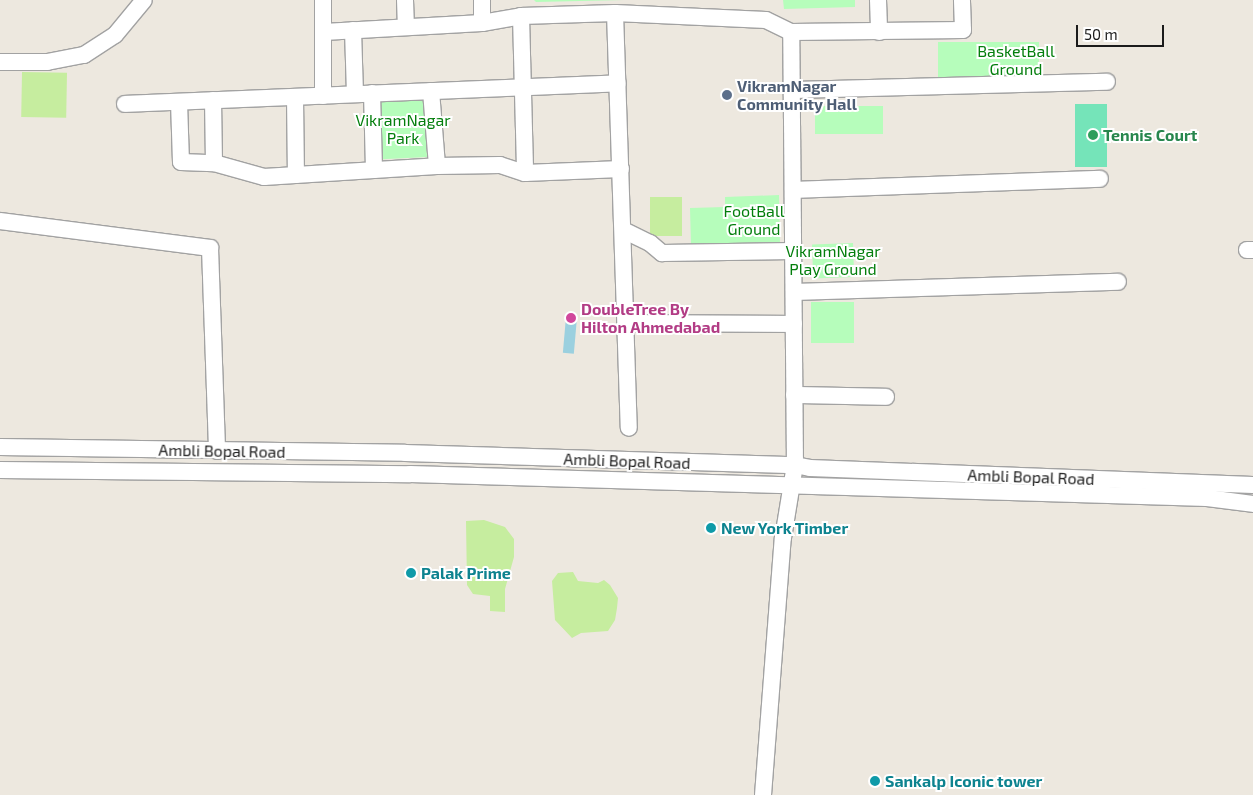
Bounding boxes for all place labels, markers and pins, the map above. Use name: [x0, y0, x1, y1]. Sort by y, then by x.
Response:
place label: VikramNagar Community Hall: [737, 76, 857, 114]
marker: VikramNagar Community Hall: [721, 89, 733, 101]
place label: Tennis Court: [1103, 125, 1197, 145]
marker: Tennis Court: [1087, 129, 1099, 141]
place label: DoubleTree By Hilton Ahmedabad: [581, 299, 721, 337]
marker: DoubleTree By Hilton Ahmedabad: [565, 312, 577, 324]
place label: New York Timber: [721, 518, 849, 538]
marker: New York Timber: [705, 522, 717, 534]
place label: Palak Prime: [421, 563, 511, 583]
marker: Palak Prime: [405, 567, 417, 579]
place label: Sankalp Iconic tower: [885, 771, 1043, 791]
marker: Sankalp Iconic tower: [869, 775, 881, 787]

